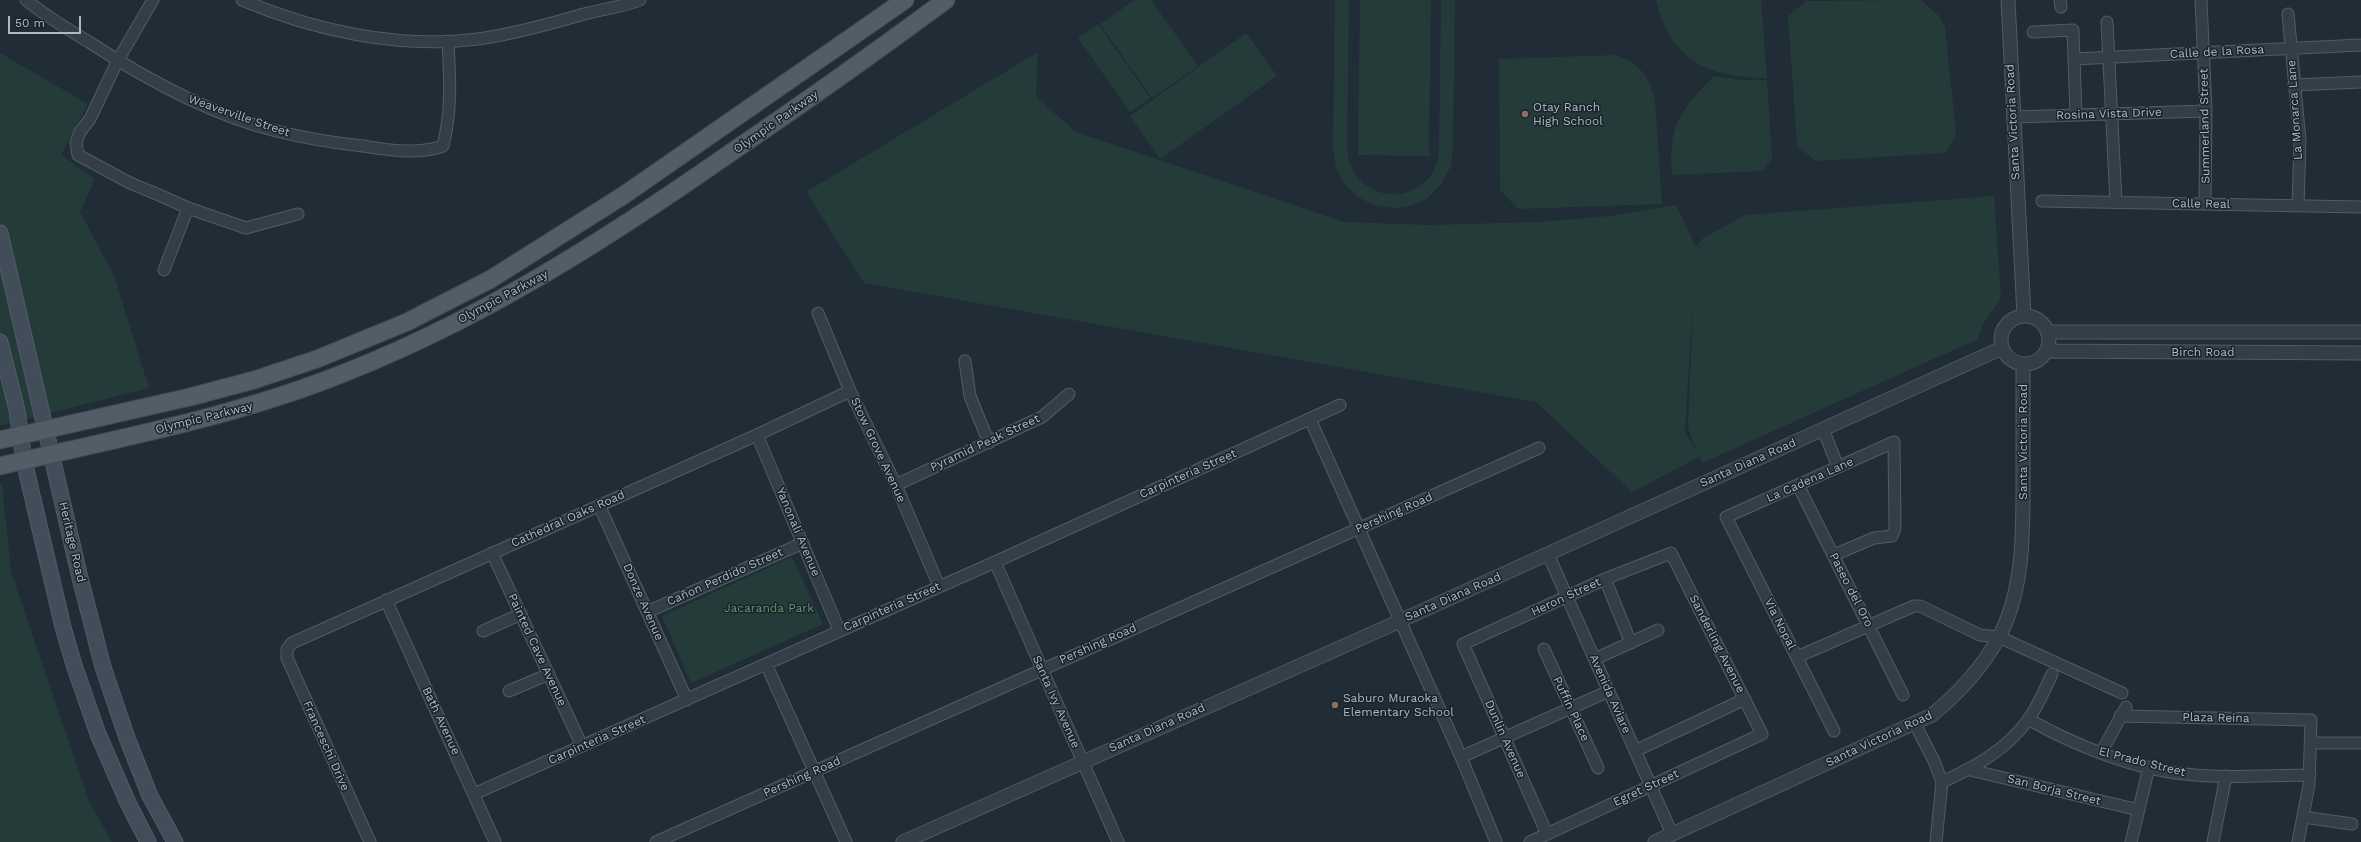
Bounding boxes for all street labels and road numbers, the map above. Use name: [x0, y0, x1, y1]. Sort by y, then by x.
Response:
street label: Calle de la Rosa: [2169, 42, 2265, 62]
street label: La Monarca Lane: [2284, 59, 2306, 161]
street label: Santa Victoria Road: [2003, 64, 2023, 180]
street label: Summerland Street: [2197, 68, 2213, 184]
street label: Olympic Parkway: [731, 87, 821, 157]
street label: Weaverville Street: [186, 92, 292, 140]
street label: Rosina Vista Drive: [2056, 105, 2162, 123]
street label: Calle Real: [2172, 196, 2230, 212]
street label: Olympic Parkway: [456, 267, 550, 327]
street label: Birch Road: [2171, 345, 2235, 359]
street label: Santa Victoria Road: [2016, 384, 2030, 500]
street label: Stow Grove Avenue: [847, 395, 909, 505]
street label: Olympic Parkway: [154, 399, 254, 437]
street label: Pyramid Peak Street: [928, 411, 1042, 475]
street label: Santa Diana Road: [1698, 435, 1798, 491]
street label: Carpinteria Street: [1137, 446, 1239, 502]
street label: La Cadena Lane: [1764, 454, 1856, 506]
street label: Yanonali Avenue: [773, 486, 823, 578]
street label: Cathedral Oaks Road: [509, 487, 627, 551]
street label: Pershing Road: [1353, 490, 1435, 536]
street label: Heritage Road: [56, 500, 88, 584]
street label: Cañon Perdido Street: [665, 545, 785, 609]
street label: Paseo del Oro: [1826, 550, 1876, 630]
street label: Donze Avenue: [620, 561, 666, 643]
street label: Santa Diana Road: [1403, 569, 1503, 625]
street label: Heron Street: [1529, 575, 1603, 619]
street label: Carpinteria Street: [841, 579, 943, 635]
street label: Painted Cave Avenue: [505, 591, 569, 709]
street label: Sanderling Avenue: [1686, 592, 1748, 696]
street label: Via Nopal: [1761, 596, 1799, 652]
street label: Pershing Road: [1057, 621, 1139, 667]
street label: Avenida Aviare: [1586, 652, 1634, 736]
street label: Santa Ivy Avenue: [1029, 653, 1083, 751]
street label: Puffin Place: [1550, 674, 1592, 744]
street label: Bath Avenue: [419, 685, 463, 757]
street label: Dunlin Avenue: [1481, 698, 1529, 780]
street label: Franceschi Drive: [300, 699, 352, 793]
street label: Santa Diana Road: [1107, 700, 1207, 756]
street label: Santa Victoria Road: [1823, 708, 1935, 770]
street label: Plaza Reina: [2182, 710, 2250, 726]
street label: Carpinteria Street: [546, 712, 648, 768]
street label: El Prado Street: [2097, 744, 2187, 780]
street label: Pershing Road: [761, 754, 843, 800]
street label: Egret Street: [1611, 767, 1681, 809]
street label: San Borja Street: [2006, 771, 2102, 809]

